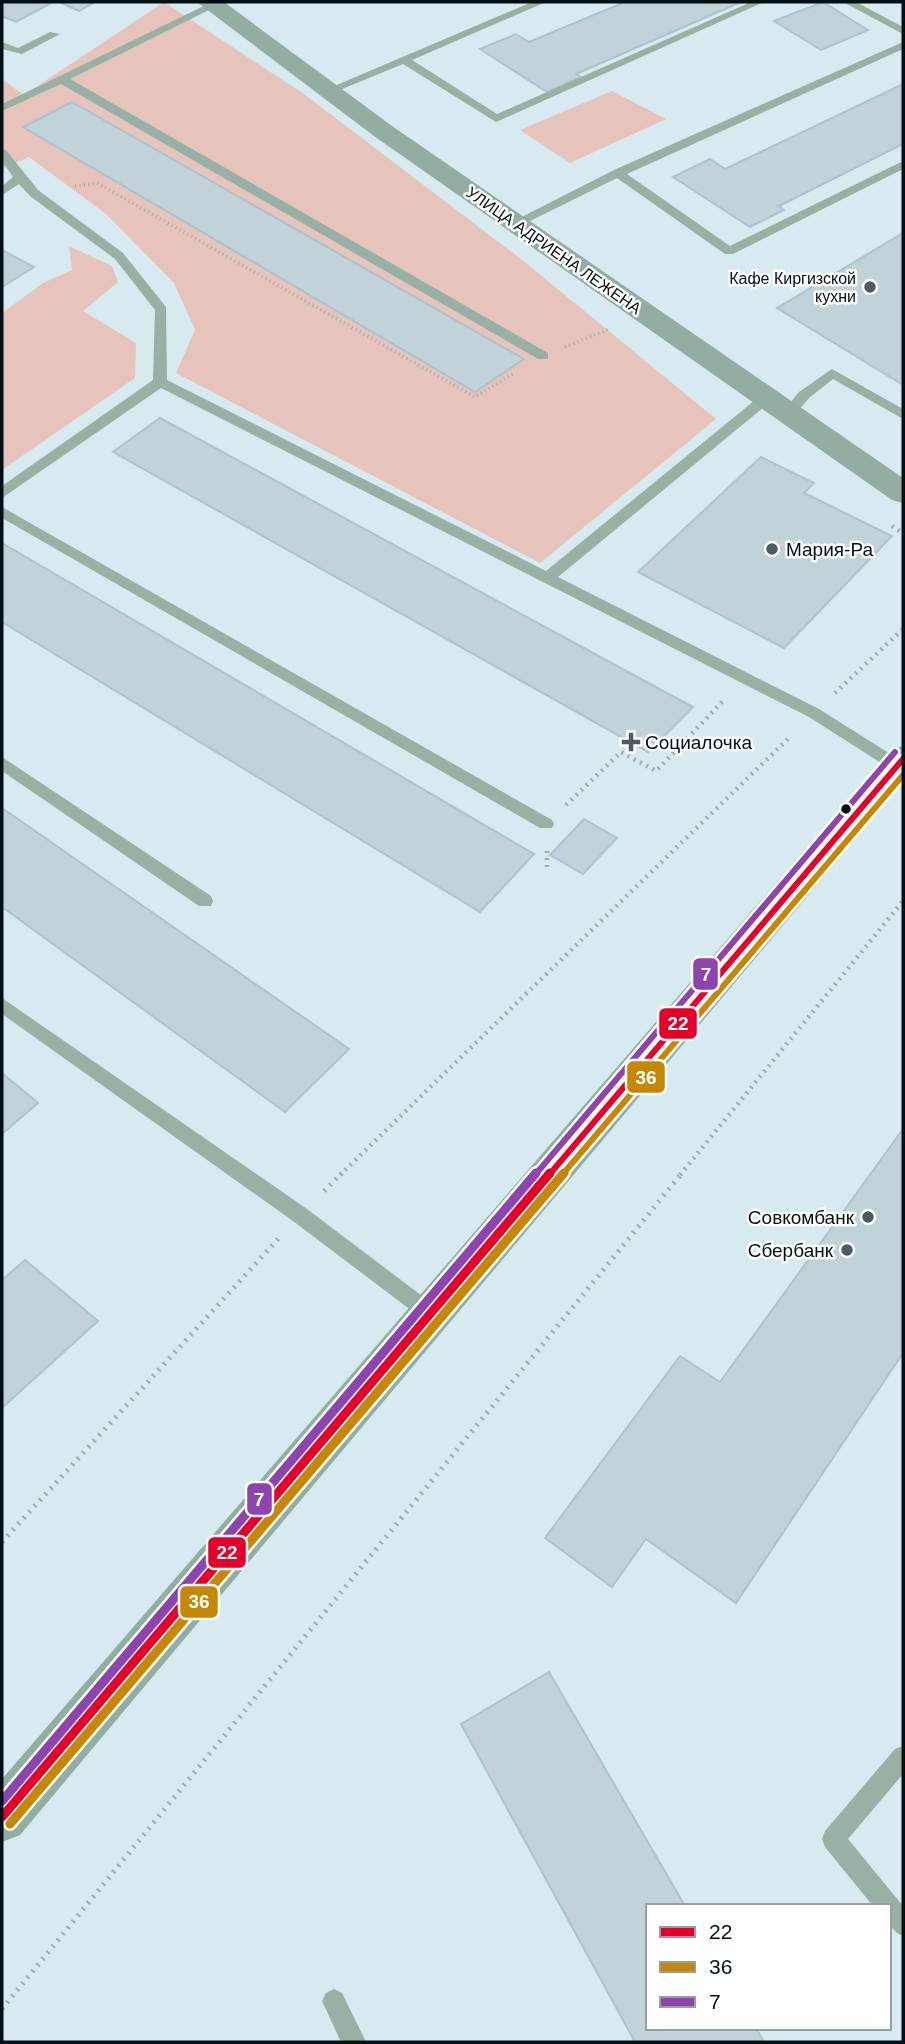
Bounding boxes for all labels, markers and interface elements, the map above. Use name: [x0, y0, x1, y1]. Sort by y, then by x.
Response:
street label: УЛИЦА АДРИЕНА ЛЕЖЕНА: [463, 184, 644, 317]
place label: Кафе Киргизской кухни: [729, 270, 856, 305]
marker: Кафе Киргизской кухни: [862, 279, 878, 295]
place label: Мария-Ра: [786, 539, 873, 560]
marker: Мария-Ра: [764, 541, 780, 557]
place label: Социалочка: [645, 732, 752, 753]
marker: Социалочка: [623, 734, 639, 750]
unlabelled marker: [839, 802, 853, 816]
line badge: 7: [692, 957, 719, 991]
text: 7: [701, 964, 711, 985]
line badge: 22: [658, 1007, 698, 1040]
text: 22: [667, 1013, 689, 1034]
line badge: 36: [626, 1060, 666, 1094]
text: 36: [635, 1067, 657, 1088]
place label: Совкомбанк: [748, 1207, 855, 1228]
marker: Совкомбанк: [860, 1209, 876, 1225]
place label: Сбербанк: [748, 1240, 834, 1261]
marker: Сбербанк: [839, 1242, 855, 1258]
line badge: 7: [246, 1482, 273, 1516]
text: 7: [254, 1489, 264, 1510]
line badge: 22: [207, 1536, 247, 1569]
text: 22: [216, 1542, 238, 1563]
line badge: 36: [179, 1585, 219, 1619]
text: 36: [188, 1591, 210, 1612]
legend: [646, 1904, 891, 2030]
text: 22: [709, 1920, 732, 1943]
text: 36: [709, 1955, 732, 1978]
text: 7: [709, 1990, 721, 2013]

